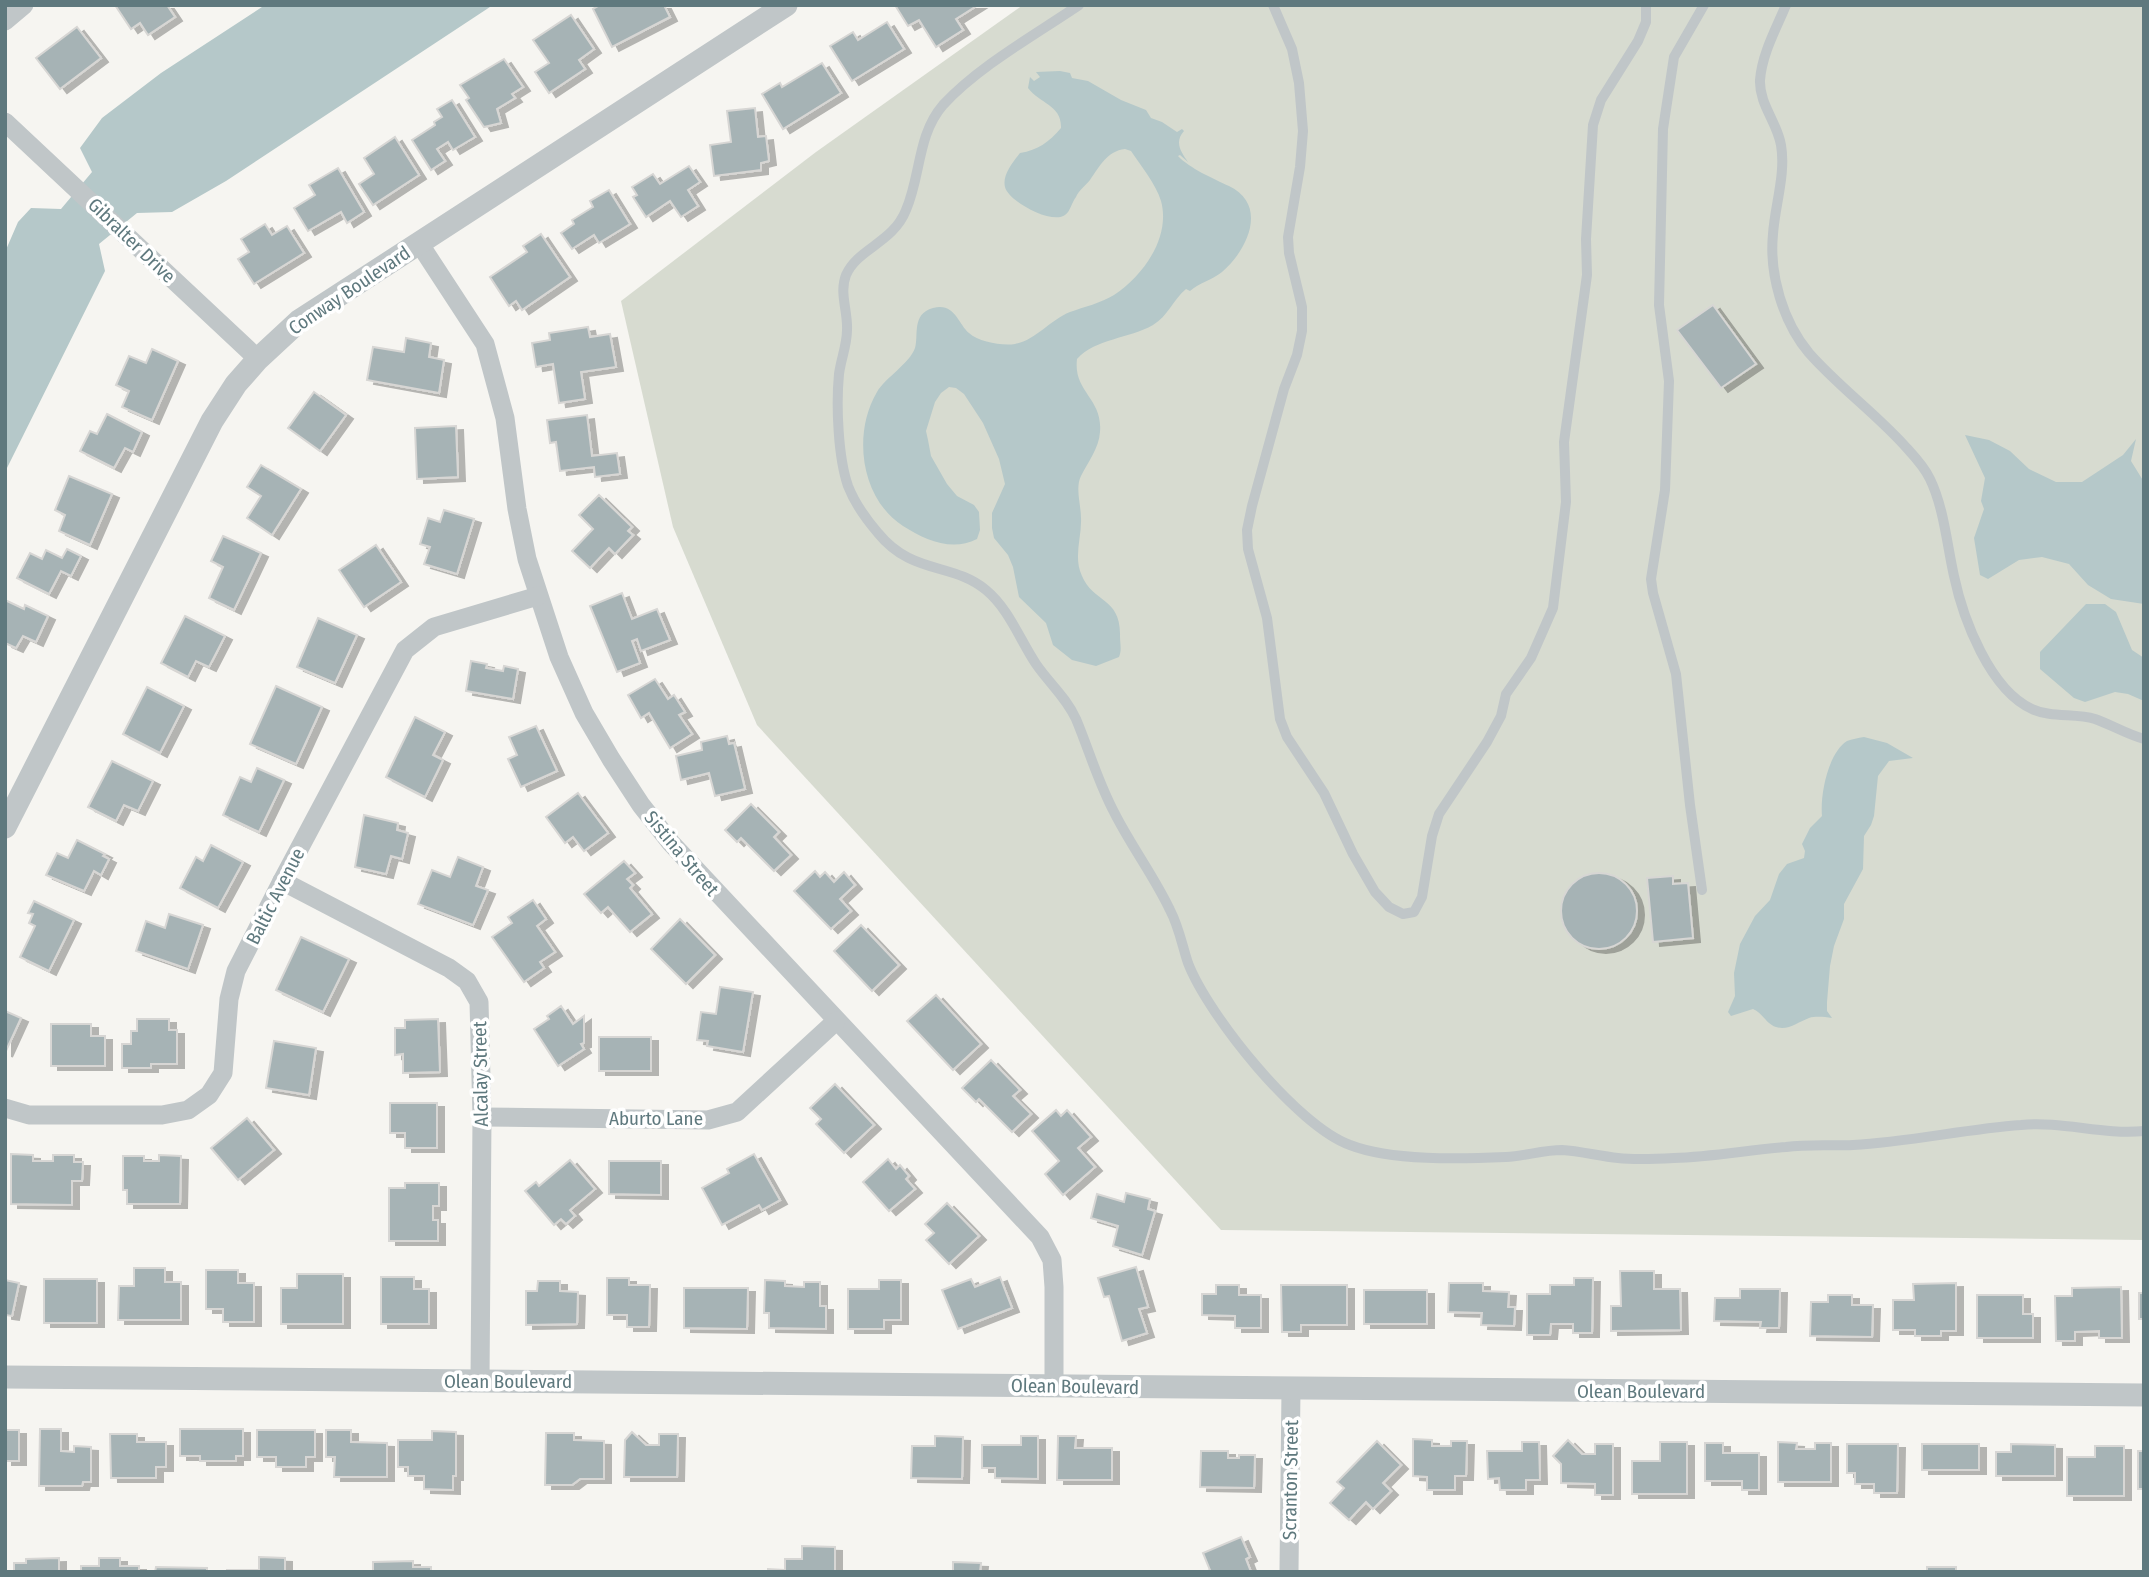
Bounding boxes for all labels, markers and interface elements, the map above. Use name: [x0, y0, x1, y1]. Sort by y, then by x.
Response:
street label: Gibralter Drive: [83, 193, 180, 288]
street label: Conway Boulevard: [284, 241, 414, 340]
street label: Sistina Street: [639, 806, 724, 901]
street label: Baltic Avenue: [241, 844, 310, 948]
street label: Alcalay Street: [468, 1020, 493, 1127]
street label: Aburto Lane: [609, 1107, 703, 1130]
street label: Olean Boulevard: [444, 1370, 572, 1393]
street label: Olean Boulevard: [1011, 1374, 1139, 1399]
street label: Olean Boulevard: [1577, 1380, 1705, 1403]
street label: Scranton Street: [1278, 1419, 1303, 1540]

